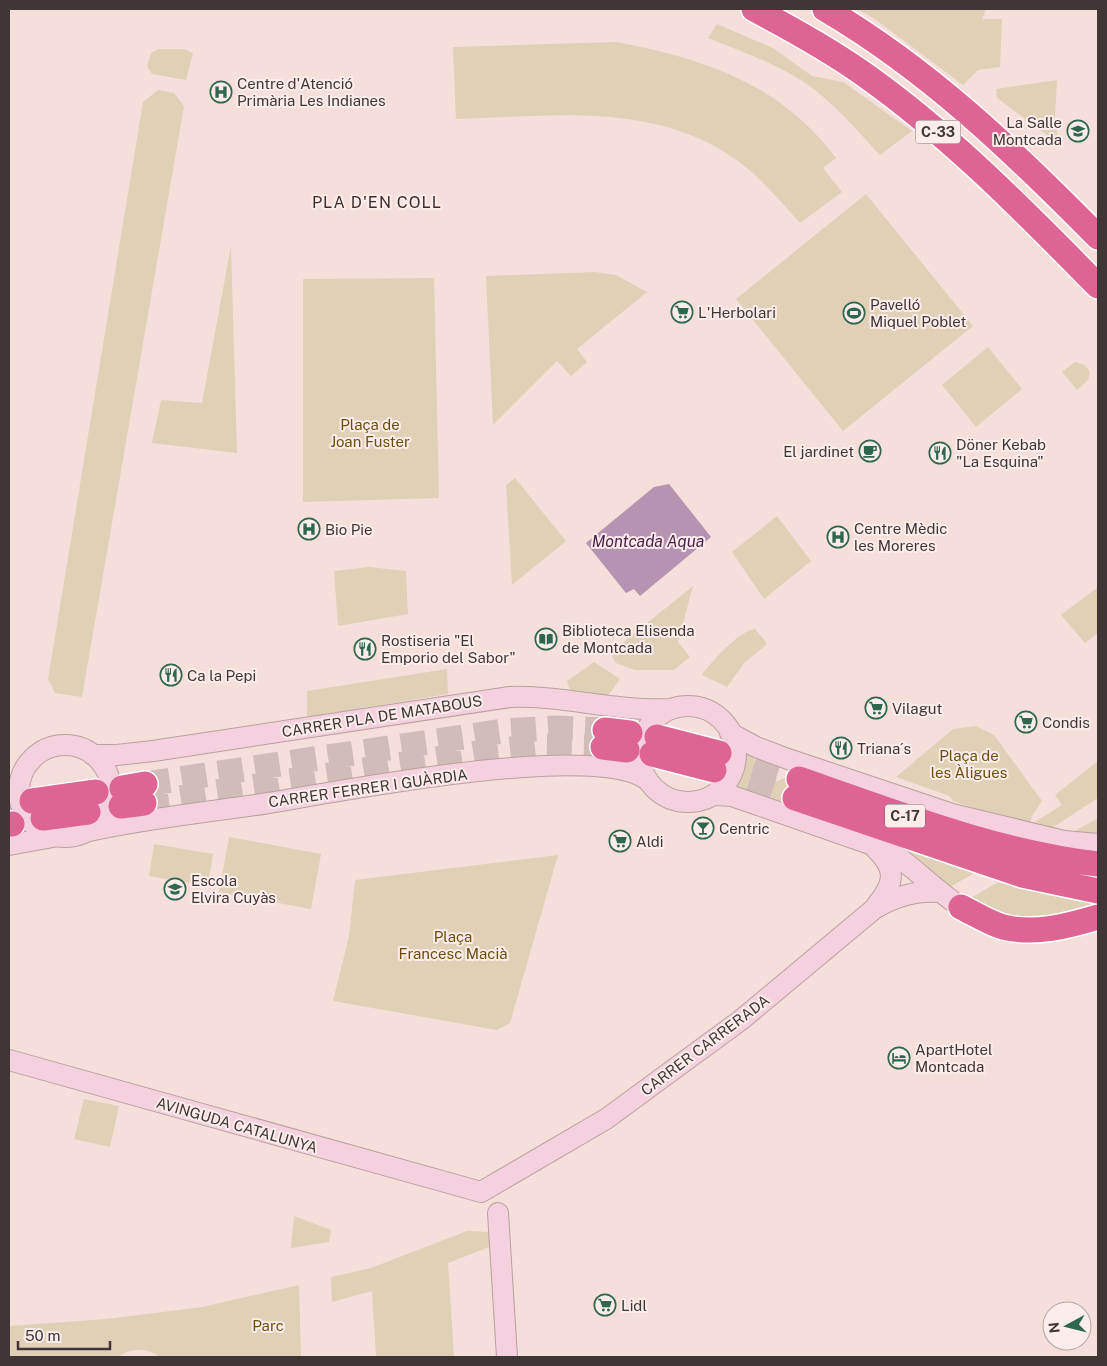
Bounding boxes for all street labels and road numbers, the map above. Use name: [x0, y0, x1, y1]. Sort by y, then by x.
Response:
road number: C-33: [916, 120, 960, 144]
street label: CARRER PLA DE MATABOUS: [281, 692, 483, 740]
street label: CARRER FERRER I GUÀRDIA: [267, 766, 469, 810]
road number: C-17: [885, 804, 925, 828]
street label: CARRER CARRERADA: [638, 991, 773, 1099]
street label: AVINGUDA CATALUNYA: [155, 1094, 320, 1156]

